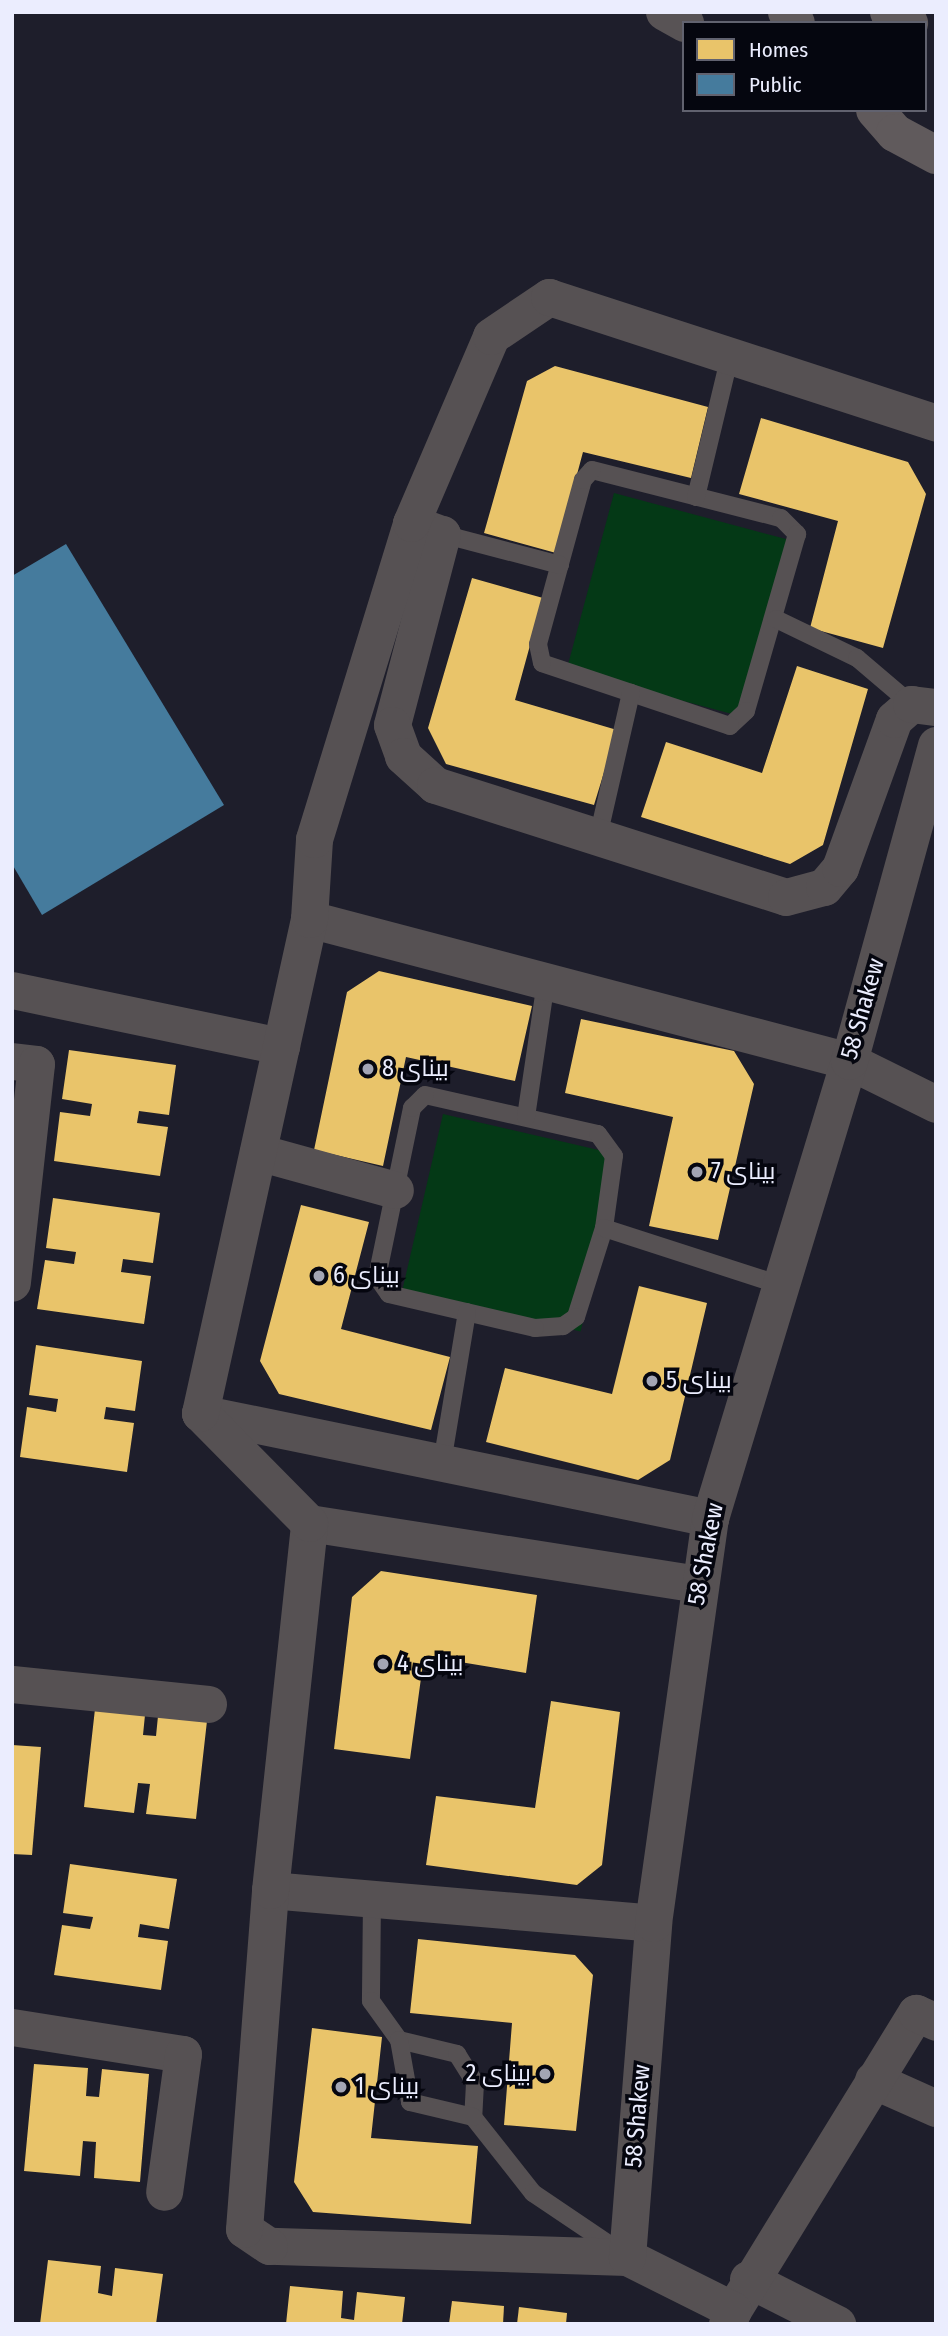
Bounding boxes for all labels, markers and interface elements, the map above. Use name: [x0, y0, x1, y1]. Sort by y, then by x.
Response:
legend: [682, 21, 927, 112]
text: Homes: [749, 37, 808, 63]
text: Public: [749, 72, 801, 98]
street label: 58 Shakew: [835, 955, 891, 1063]
place label: بيناى 8: [382, 1055, 449, 1083]
marker: بيناى 8: [360, 1061, 376, 1077]
place label: بيناى 7: [711, 1158, 775, 1186]
marker: بيناى 7: [689, 1164, 705, 1180]
place label: بيناى 6: [333, 1262, 400, 1290]
marker: بيناى 6: [311, 1268, 327, 1284]
place label: بيناى 5: [666, 1367, 732, 1395]
marker: بيناى 5: [644, 1373, 660, 1389]
street label: 58 Shakew: [682, 1500, 730, 1608]
place label: بيناى 4: [397, 1650, 463, 1678]
marker: بيناى 4: [375, 1656, 391, 1672]
place label: بيناى 2: [466, 2060, 531, 2088]
street label: 58 Shakew: [619, 2063, 657, 2169]
marker: بيناى 2: [537, 2066, 553, 2082]
place label: بيناى 1: [355, 2073, 419, 2101]
marker: بيناى 1: [333, 2079, 349, 2095]

